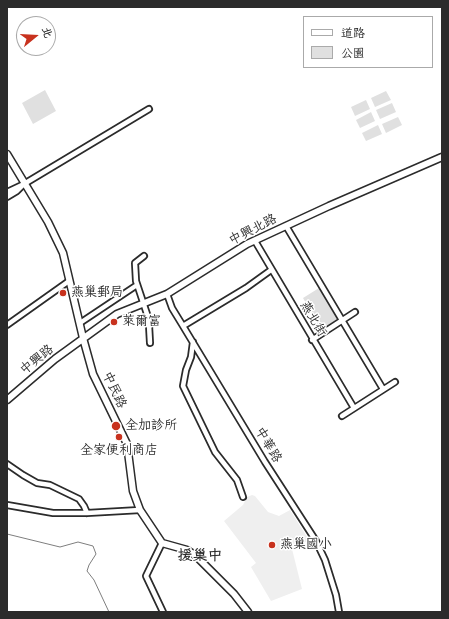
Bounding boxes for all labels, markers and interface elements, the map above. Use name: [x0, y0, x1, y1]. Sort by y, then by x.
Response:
north arrow: [16, 16, 56, 56]
legend: [303, 16, 433, 68]
text: 北: [39, 25, 55, 40]
text: 道路: [341, 26, 365, 40]
text: 公園: [341, 46, 365, 60]
street label: 中興北路: [226, 211, 280, 249]
place label: 燕巢郵局: [71, 285, 123, 301]
marker: 燕巢郵局: [58, 288, 68, 298]
street label: 燕北街: [296, 298, 330, 340]
place label: 萊爾富: [122, 314, 161, 330]
marker: 萊爾富: [109, 317, 119, 327]
street label: 中興路: [17, 342, 57, 378]
street label: 中民路: [99, 369, 129, 411]
place label: 全加診所: [125, 418, 177, 434]
marker: 全加診所: [110, 420, 122, 432]
street label: 中華路: [251, 424, 285, 466]
marker: 全家便利商店: [114, 432, 124, 442]
place label: 全家便利商店: [80, 443, 158, 459]
place label: 燕巢國小: [280, 537, 332, 553]
marker: 燕巢國小: [267, 540, 277, 550]
district label: 援巢中: [178, 547, 222, 565]

